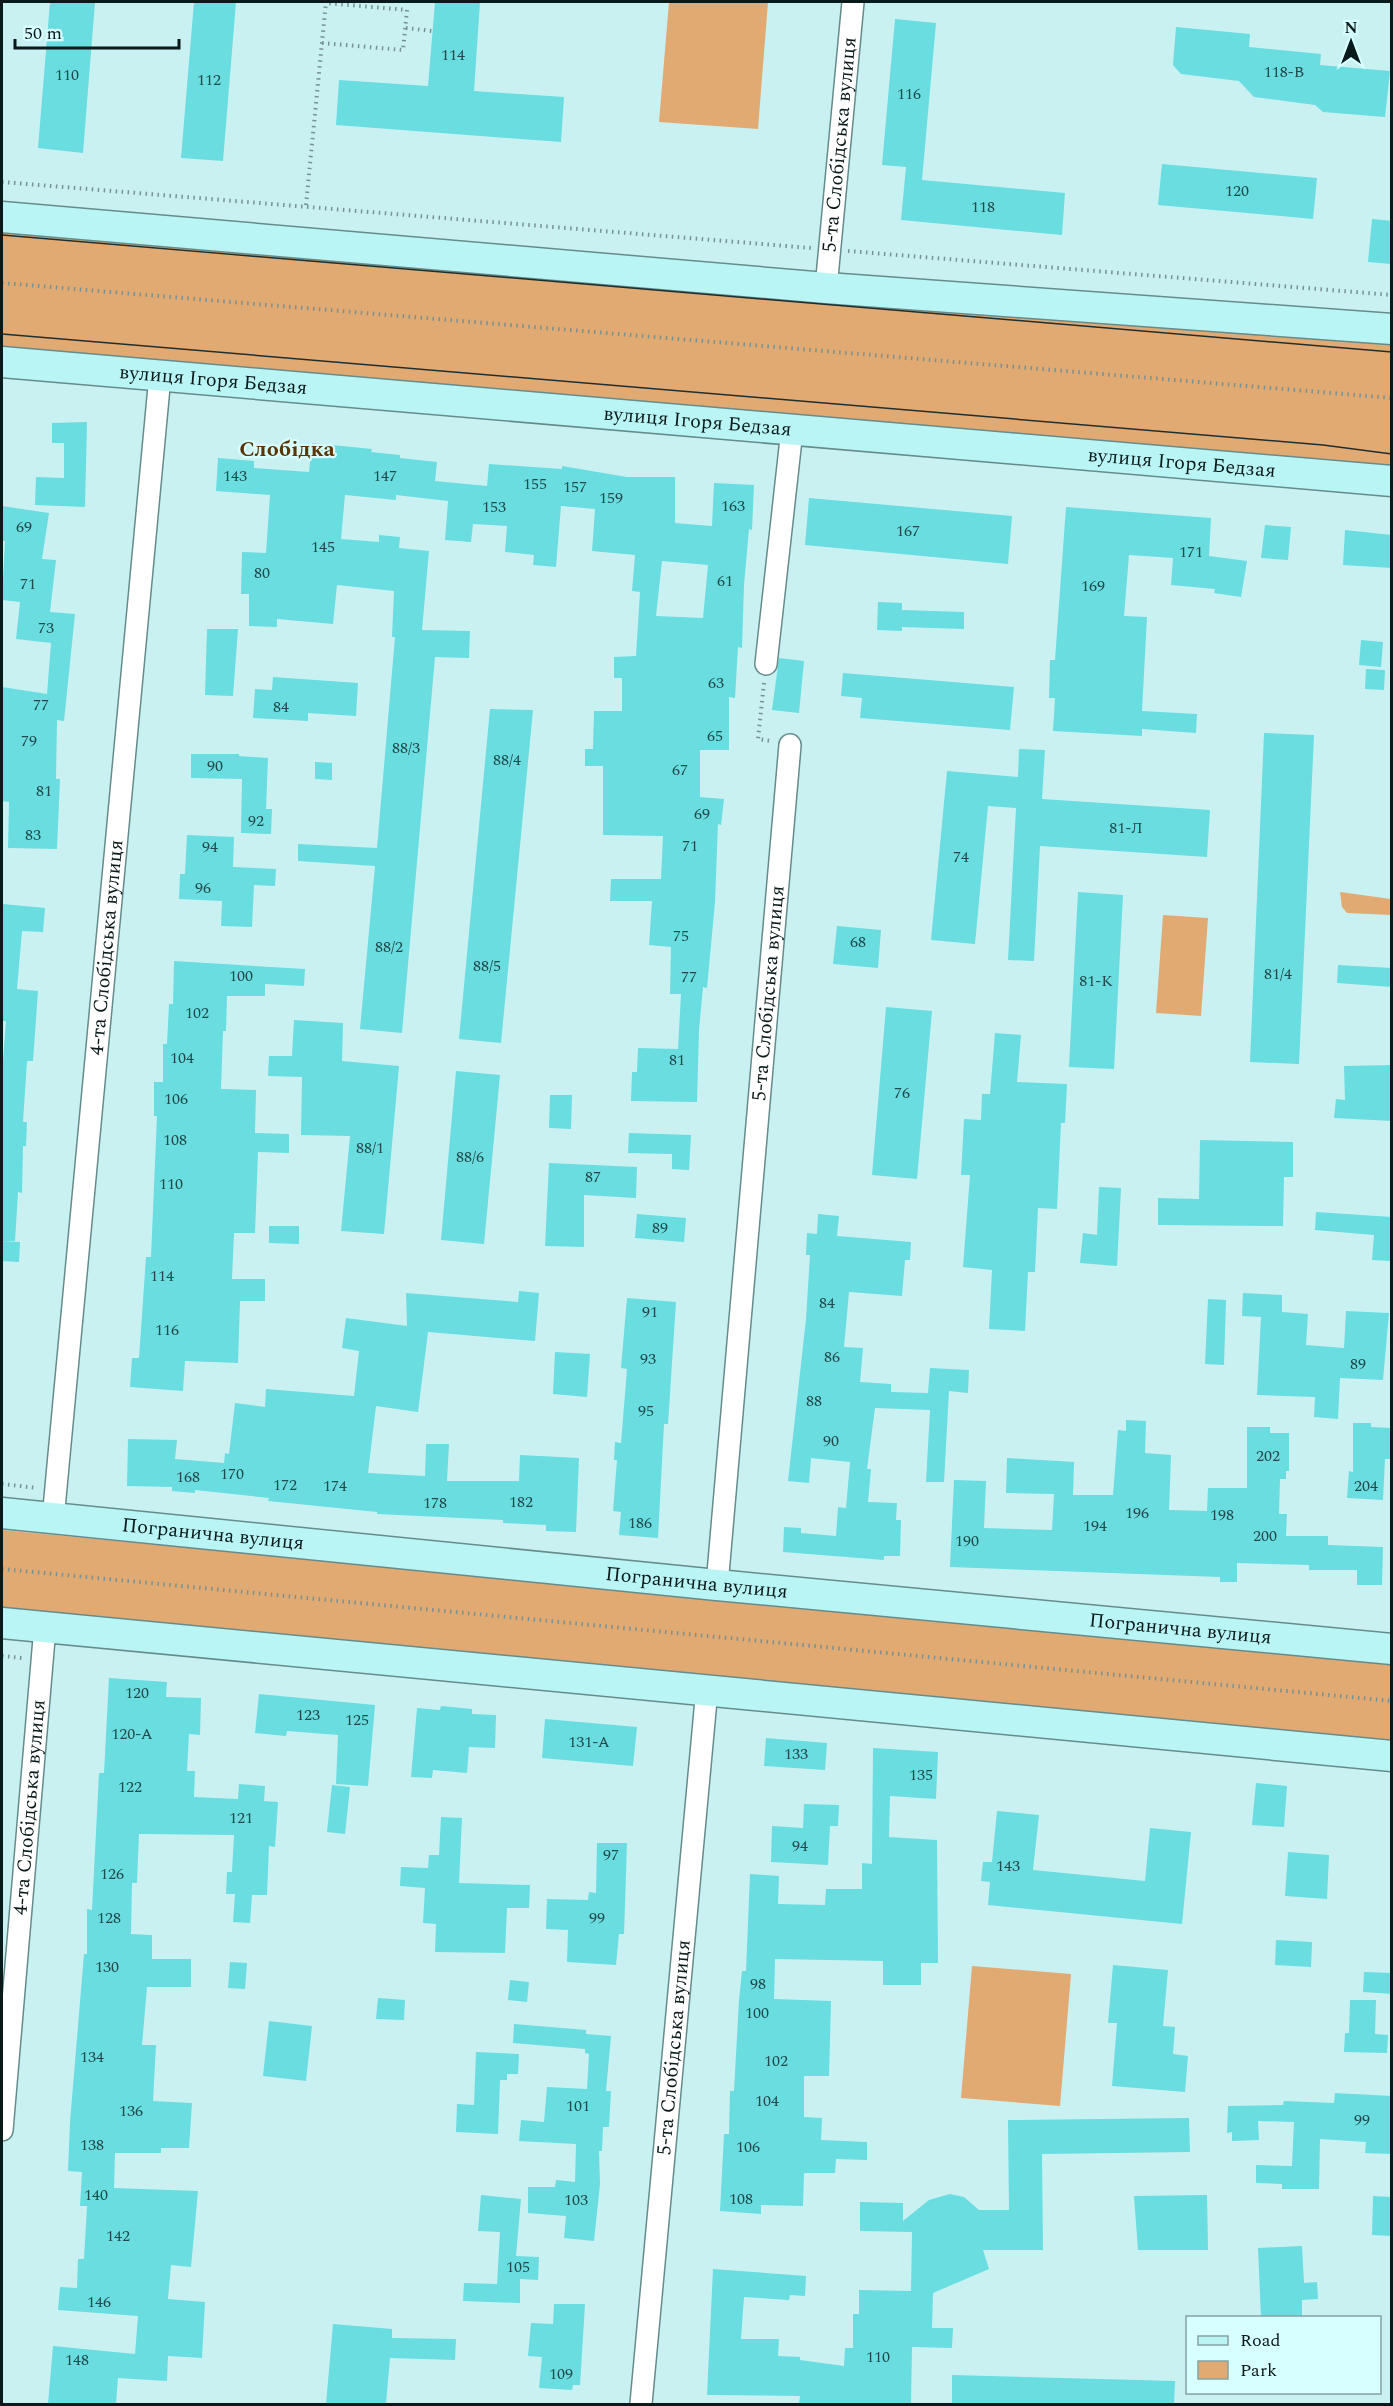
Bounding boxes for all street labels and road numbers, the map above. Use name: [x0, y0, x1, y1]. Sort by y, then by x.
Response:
street label: 5-та Слобідська вулиця: [814, 36, 865, 254]
street label: вулиця Ігоря Бедзая: [118, 357, 308, 403]
street label: вулиця Ігоря Бедзая: [602, 399, 793, 445]
street label: вулиця Ігоря Бедзая: [1086, 440, 1277, 486]
street label: 4-та Слобідська вулиця: [81, 838, 132, 1057]
street label: 5-та Слобідська вулиця: [744, 884, 793, 1102]
street label: Погранична вулиця: [120, 1510, 306, 1558]
street label: Погранична вулиця: [604, 1559, 789, 1607]
street label: Погранична вулиця: [1088, 1605, 1273, 1653]
street label: 4-та Слобідська вулиця: [5, 1698, 54, 1916]
street label: 5-та Слобідська вулиця: [649, 1938, 699, 2157]

